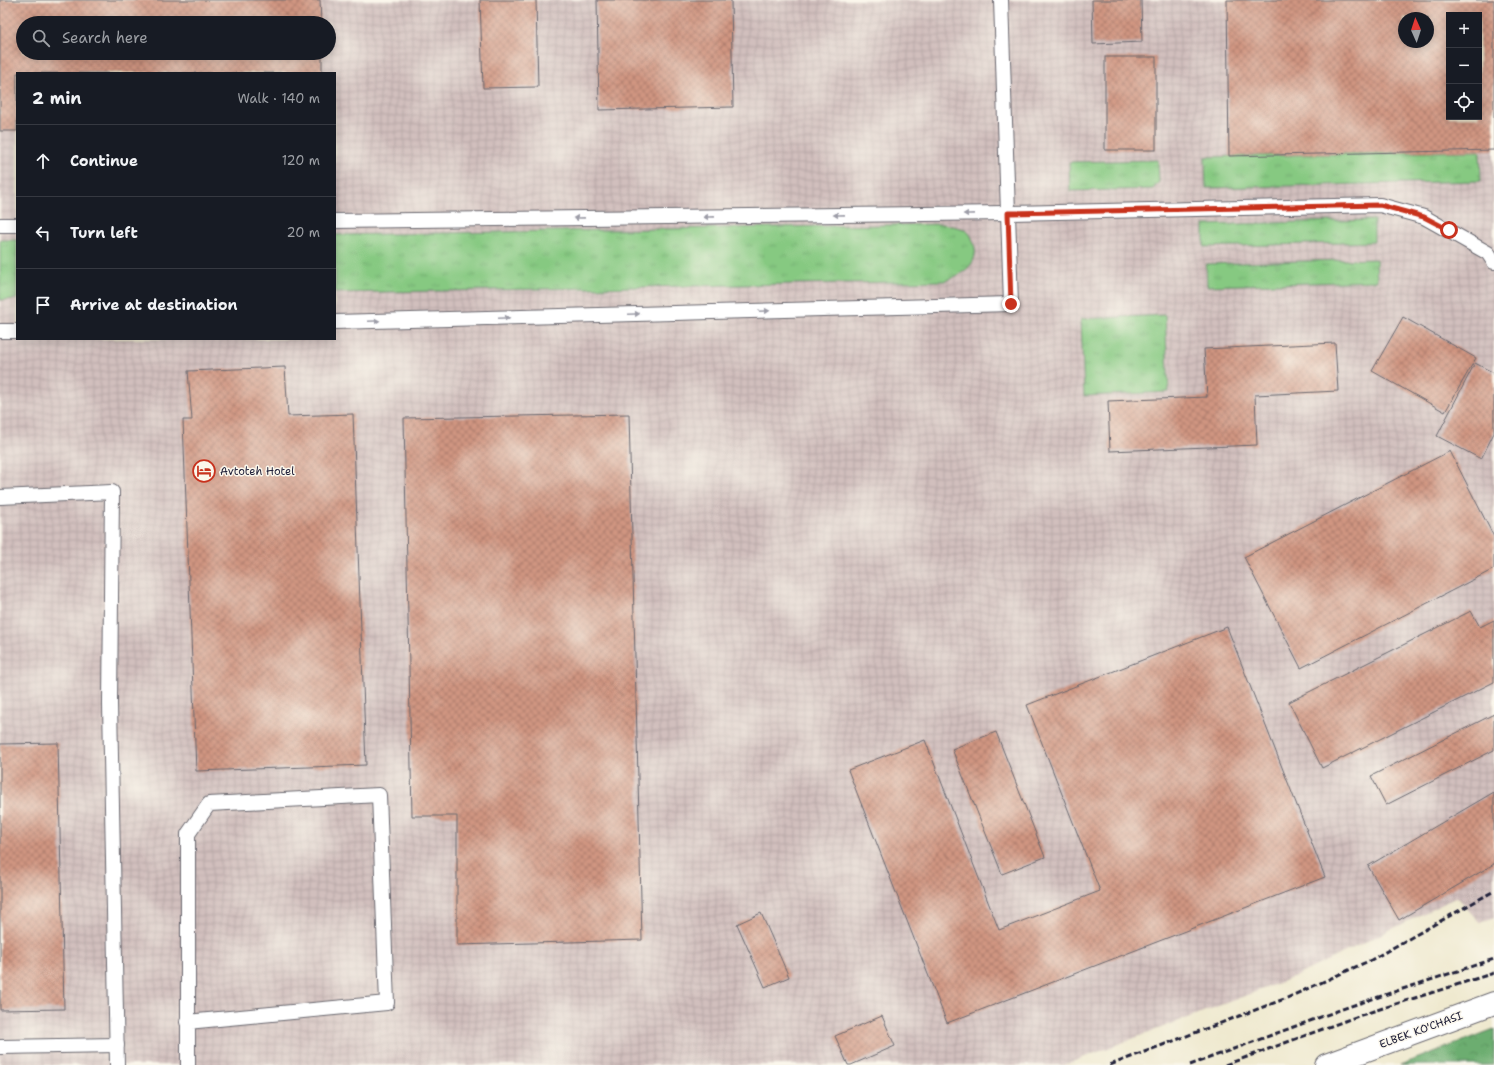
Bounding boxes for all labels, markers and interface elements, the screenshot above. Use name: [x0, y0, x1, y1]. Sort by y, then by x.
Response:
north arrow: [1398, 12, 1434, 48]
map controls: [1446, 12, 1482, 120]
button: +: [1446, 12, 1482, 48]
search box: [16, 16, 336, 60]
icon: search: [30, 27, 52, 49]
text: Search here: [62, 28, 148, 48]
button: −: [1446, 48, 1482, 84]
button: locate: [1446, 84, 1482, 120]
text: 2 min: [32, 87, 82, 109]
text: Walk · 140 m: [237, 90, 320, 107]
icon: ahead: [32, 150, 54, 172]
text: Continue: [70, 151, 138, 171]
text: 120 m: [282, 152, 320, 169]
one-way arrow: [962, 211, 975, 217]
one-way arrow: [832, 212, 845, 218]
one-way arrow: [702, 214, 715, 220]
one-way arrow: [572, 215, 585, 221]
route start: [1440, 221, 1458, 239]
icon: left: [32, 222, 54, 244]
text: Turn left: [70, 223, 138, 243]
text: 20 m: [287, 224, 320, 241]
icon: arrive: [32, 294, 54, 316]
text: Arrive at destination: [70, 295, 238, 315]
route end: [1002, 295, 1020, 313]
one-way arrow: [758, 307, 770, 314]
one-way arrow: [628, 311, 641, 317]
one-way arrow: [498, 314, 510, 321]
one-way arrow: [368, 318, 381, 324]
hotel icon: Avtoteh Hotel: [191, 458, 217, 484]
place label: Avtoteh Hotel: [220, 464, 295, 479]
street label: ELBEK KO'CHASI: [1377, 1008, 1465, 1052]

